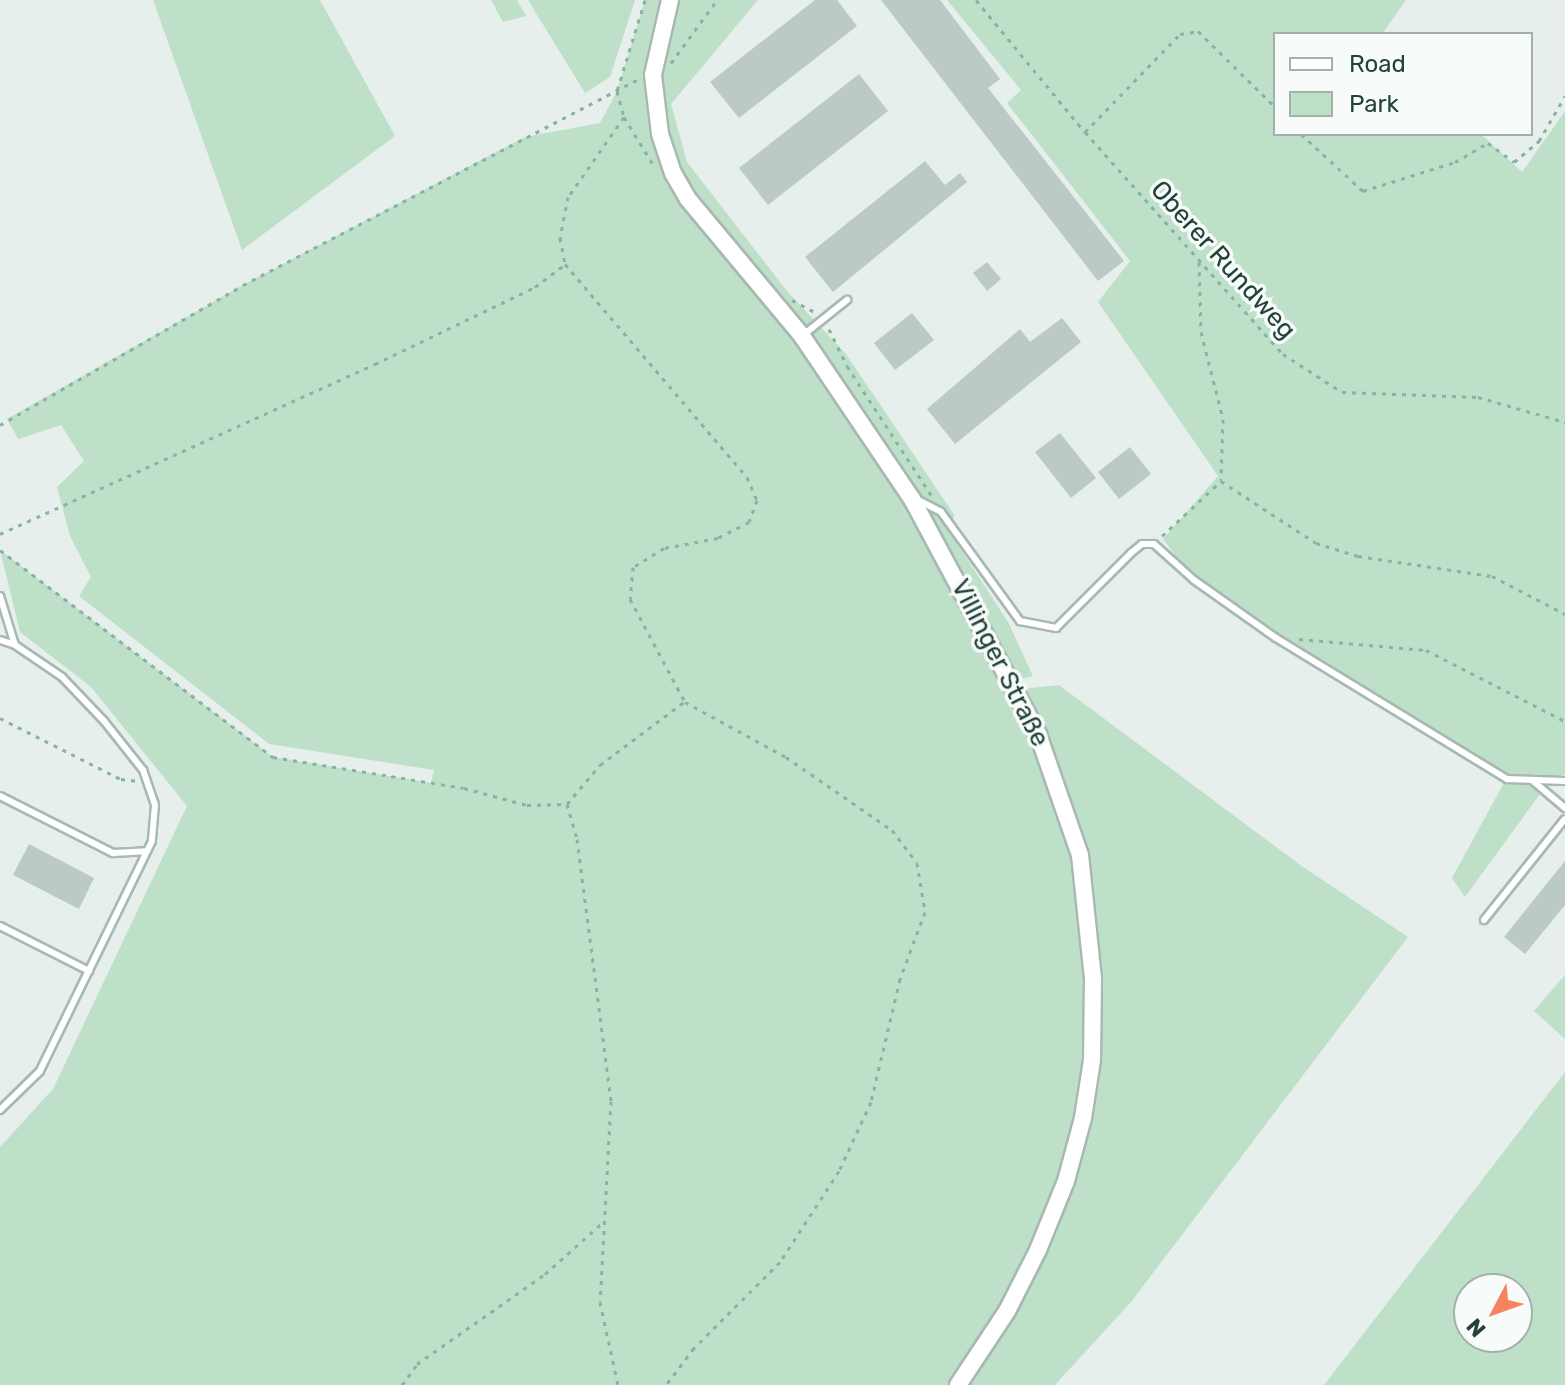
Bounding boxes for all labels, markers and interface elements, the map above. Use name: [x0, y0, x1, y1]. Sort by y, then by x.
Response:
legend: [1273, 32, 1533, 136]
text: Road: [1349, 50, 1406, 78]
text: Park: [1349, 90, 1399, 118]
street label: Oberer Rundweg: [1144, 174, 1302, 346]
street label: Villinger Straße: [944, 574, 1056, 752]
north arrow: [1453, 1273, 1533, 1353]
text: N: [1461, 1313, 1491, 1343]

